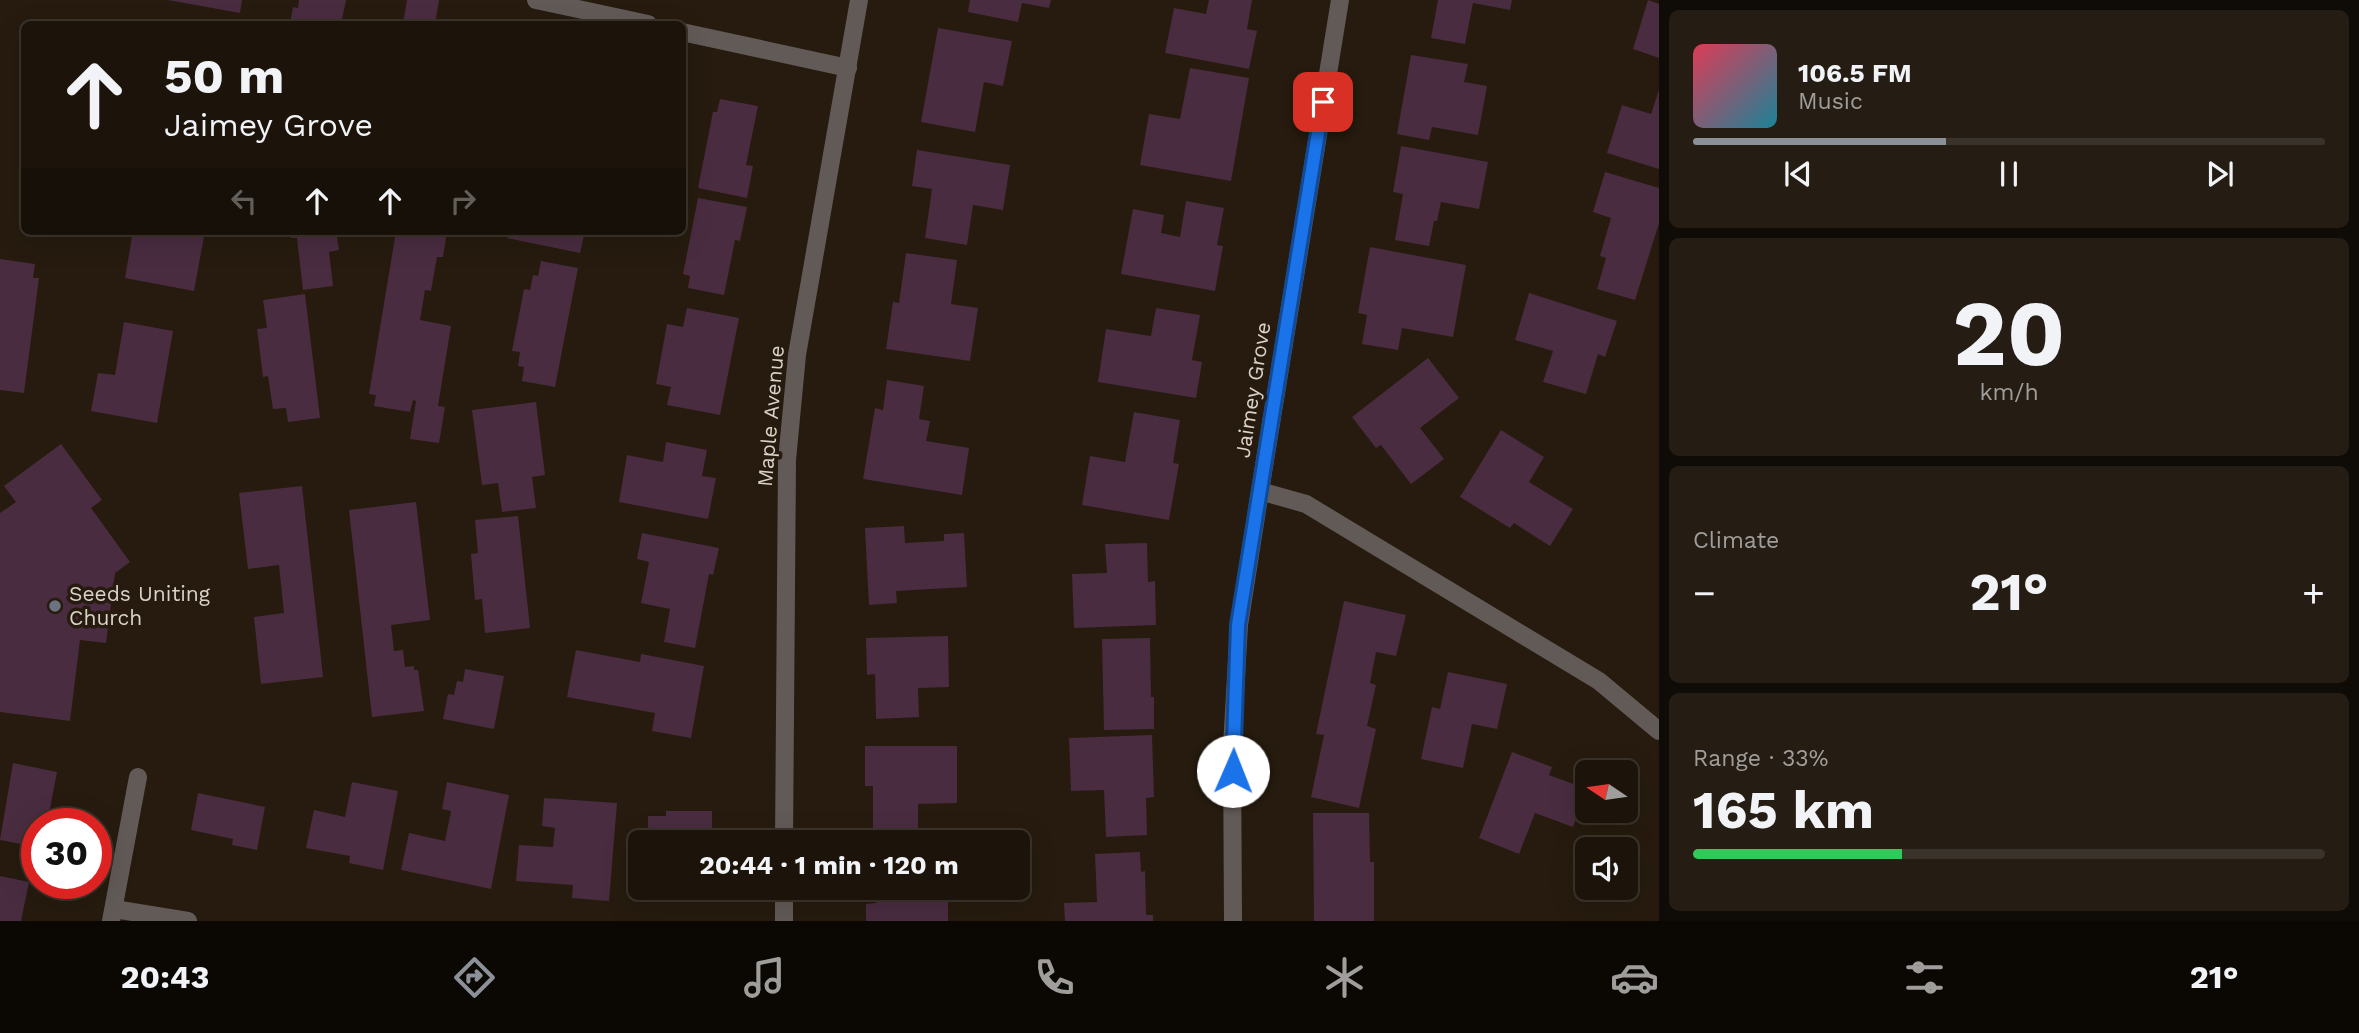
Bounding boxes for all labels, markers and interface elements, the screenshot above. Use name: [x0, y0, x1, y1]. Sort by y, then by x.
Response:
text: 50 m: [164, 47, 284, 105]
icon: ahead: [49, 49, 140, 140]
text: 106.5 FM: [1798, 58, 1912, 88]
pin: [1293, 72, 1353, 132]
icon: arrive: [1304, 83, 1342, 121]
text: Music: [1798, 88, 1863, 115]
text: Jaimey Grove: [164, 106, 373, 144]
icon: previous: [1779, 155, 1817, 193]
icon: pause: [1990, 155, 2028, 193]
icon: next: [2201, 155, 2239, 193]
icon: left: [225, 182, 263, 220]
icon: ahead: [298, 182, 336, 220]
icon: ahead: [371, 182, 409, 220]
icon: right: [444, 182, 482, 220]
text: 20: [1953, 280, 2065, 387]
street label: Jaimey Grove: [1229, 320, 1276, 460]
street label: Maple Avenue: [752, 344, 789, 488]
text: km/h: [1979, 379, 2039, 406]
text: Climate: [1693, 527, 1779, 554]
text: 21°: [1969, 562, 2049, 623]
text: −: [1693, 571, 1716, 615]
text: +: [2302, 571, 2325, 615]
place label: Seeds Uniting Church: [69, 581, 211, 630]
marker: Seeds Uniting Church: [47, 598, 63, 614]
position arrow: [1196, 734, 1270, 808]
text: Range · 33%: [1693, 745, 1828, 772]
north arrow: [1575, 760, 1638, 822]
map controls: [1575, 760, 1638, 900]
text: 165 km: [1693, 780, 1874, 841]
speed limit sign: 30: [21, 808, 112, 899]
button: sound: [1575, 837, 1638, 900]
text: 20:44 · 1 min · 120 m: [699, 850, 959, 880]
icon: directions: [450, 953, 499, 1002]
icon: music: [740, 953, 789, 1002]
icon: phone: [1030, 953, 1079, 1002]
icon: climate: [1320, 953, 1369, 1002]
icon: car: [1610, 953, 1659, 1002]
icon: filters: [1900, 953, 1949, 1002]
text: 20:43: [120, 958, 209, 996]
text: 21°: [2190, 958, 2239, 996]

